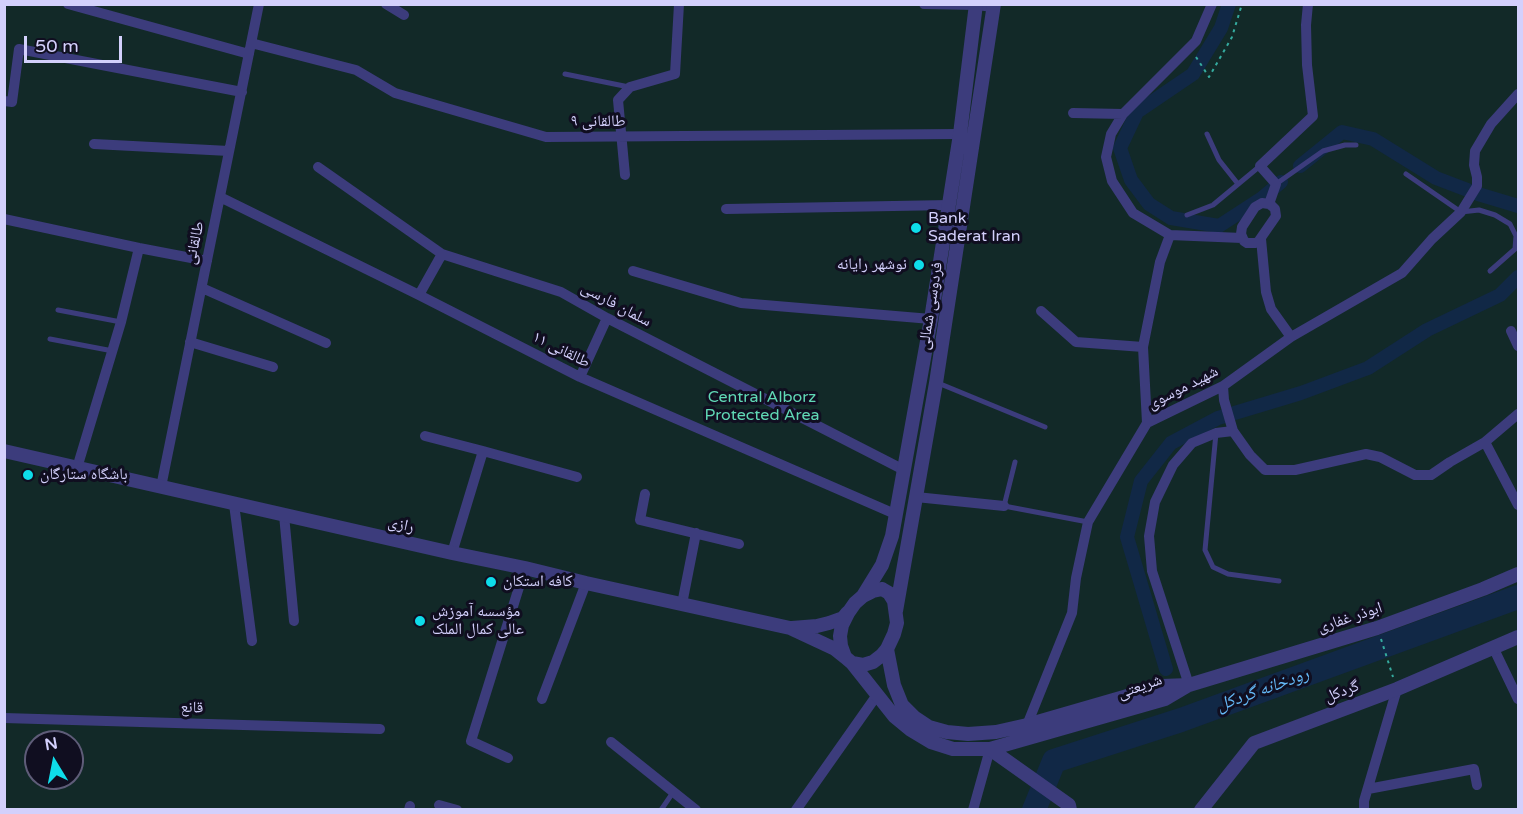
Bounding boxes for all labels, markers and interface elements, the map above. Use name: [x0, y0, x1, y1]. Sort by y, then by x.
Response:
scale bar: [27, 24, 124, 62]
text: 50 m: [35, 35, 79, 57]
street label: طالقانی ۹: [571, 112, 625, 132]
place label: Bank Saderat Iran: [928, 209, 1020, 247]
street label: طالقانی: [181, 220, 209, 266]
marker: Bank Saderat Iran: [909, 221, 923, 235]
place label: نوشهر رایانه: [837, 255, 907, 275]
marker: نوشهر رایانه: [912, 258, 926, 272]
street label: فردوسی شمالی: [915, 261, 947, 351]
street label: سلمان فارسی: [577, 278, 655, 332]
street label: طالقانی ۱۱: [529, 327, 593, 373]
street label: شهید موسوی: [1144, 362, 1222, 414]
park label: Central Alborz Protected Area: [705, 388, 819, 426]
place label: باشگاه ستارگان: [40, 465, 128, 485]
marker: باشگاه ستارگان: [21, 468, 35, 482]
street label: رازی: [386, 513, 416, 537]
place label: کافه استکان: [503, 572, 573, 592]
marker: کافه استکان: [484, 575, 498, 589]
street label: ابوذر غفاری: [1315, 599, 1385, 637]
place label: مؤسسه آموزش عالی کمال الملک: [432, 602, 524, 640]
marker: مؤسسه آموزش عالی کمال الملک: [413, 614, 427, 628]
water label: رودخانه گردکل: [1214, 663, 1312, 717]
street label: شریعتی: [1115, 670, 1165, 704]
street label: گردکل: [1322, 677, 1362, 707]
street label: قانع: [180, 698, 204, 718]
north arrow: [24, 730, 84, 790]
text: N: [43, 733, 59, 755]

